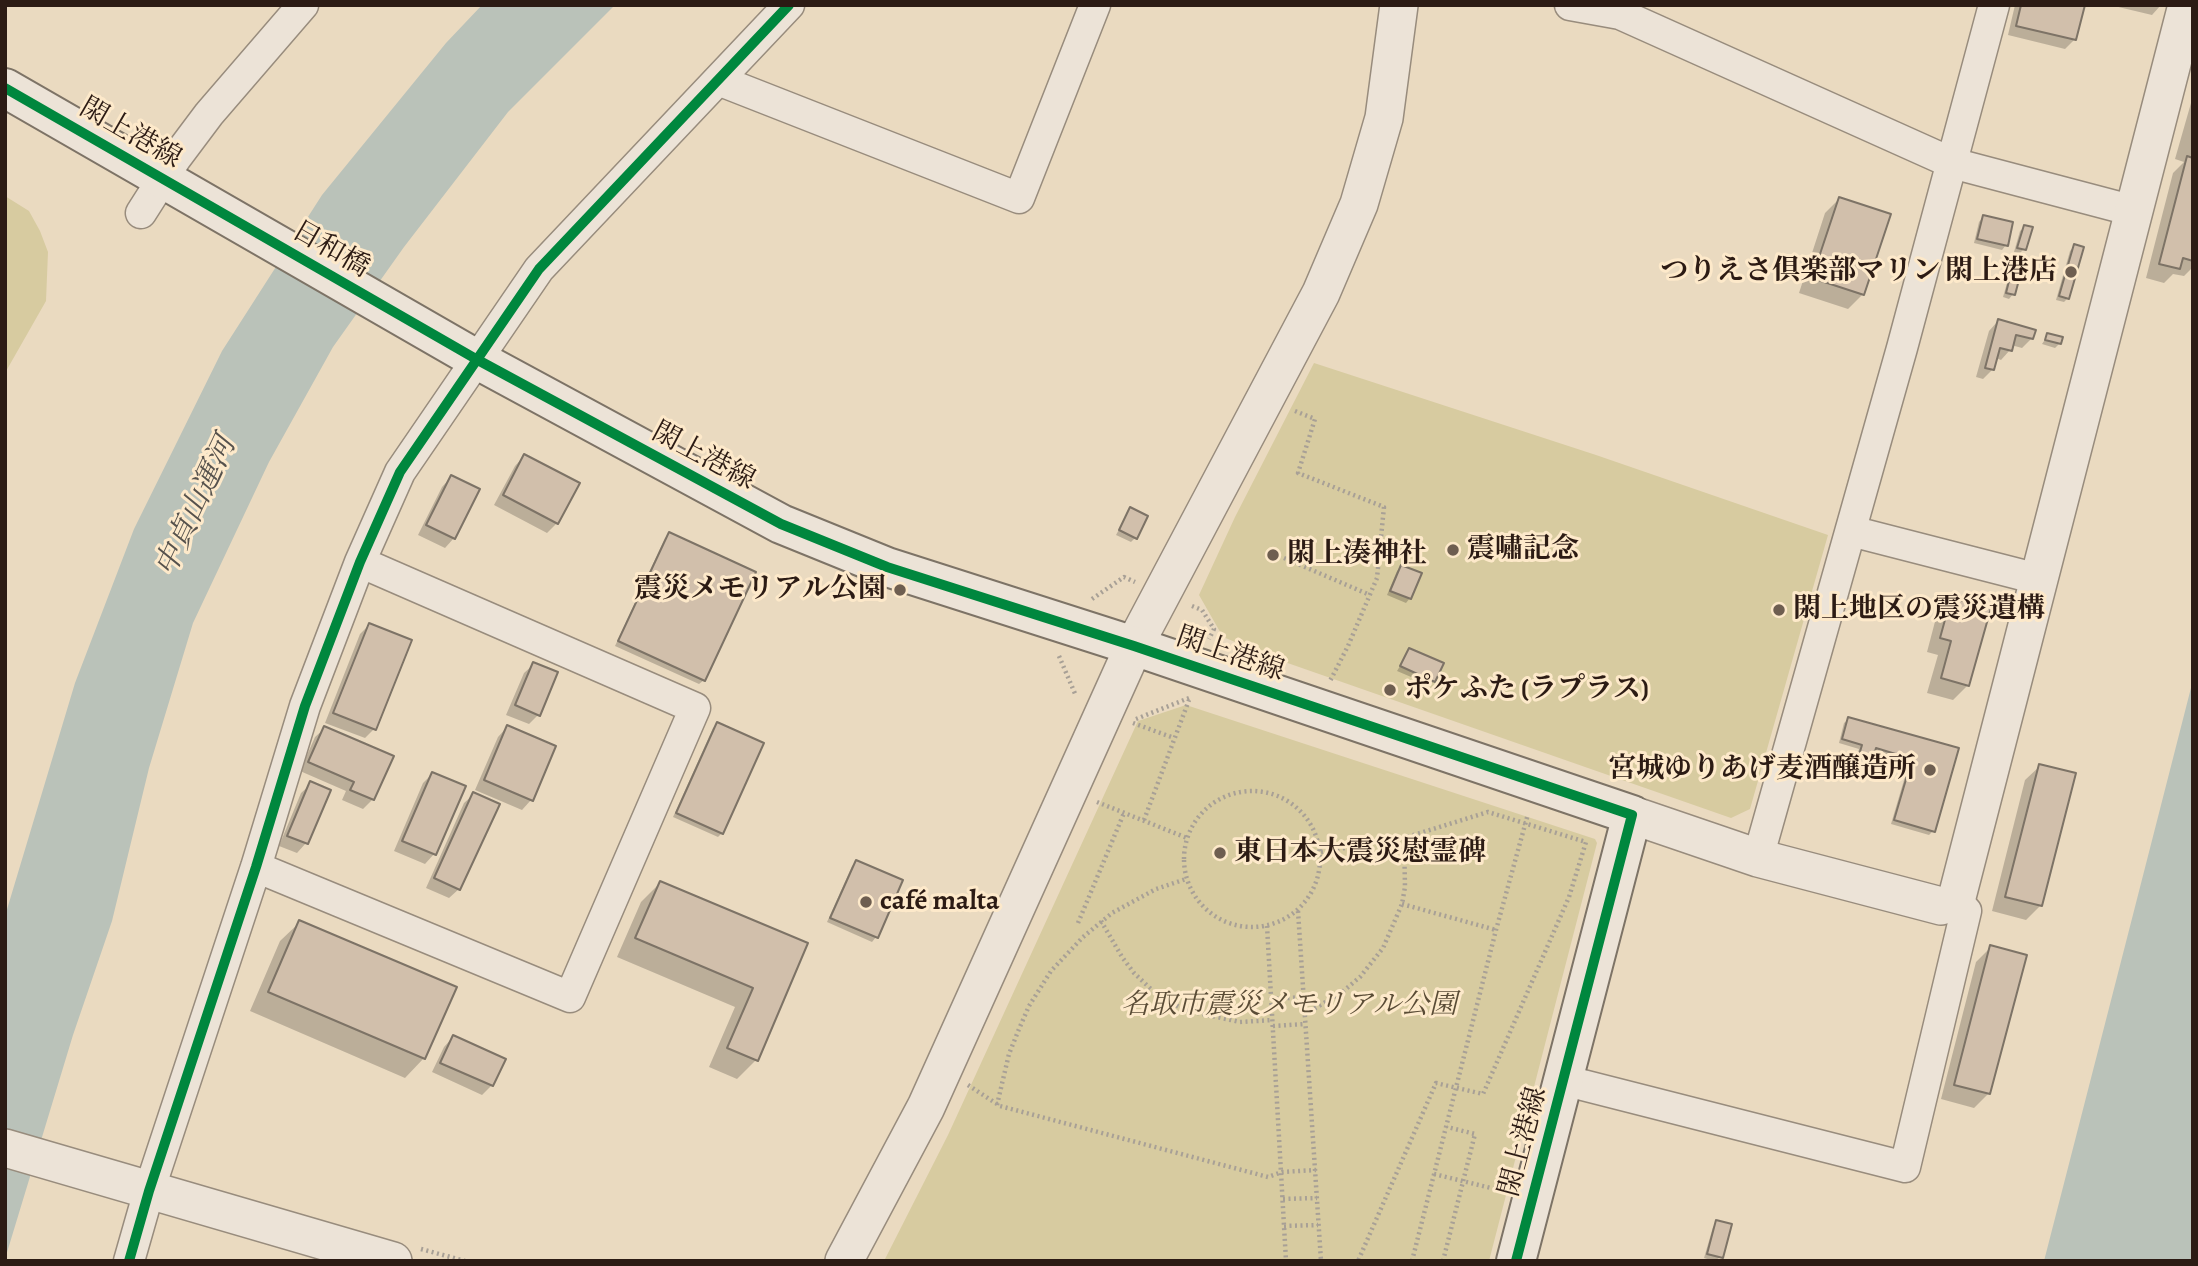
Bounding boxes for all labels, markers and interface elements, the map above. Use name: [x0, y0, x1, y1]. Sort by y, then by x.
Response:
street label: 閖上港線: [73, 91, 187, 177]
street label: 日和橋: [285, 214, 375, 286]
place label: つりえさ倶楽部マリン 閖上港店: [1660, 255, 2057, 289]
marker: つりえさ倶楽部マリン 閖上港店: [2063, 264, 2079, 280]
street label: 閖上港線: [646, 416, 760, 498]
water label: 中貞山運河: [149, 431, 245, 583]
place label: 震嘯記念: [1467, 533, 1579, 567]
place label: 閖上湊神社: [1287, 538, 1427, 572]
marker: 震嘯記念: [1445, 542, 1461, 558]
marker: 閖上湊神社: [1265, 547, 1281, 563]
place label: 震災メモリアル公園: [634, 573, 886, 607]
marker: 震災メモリアル公園: [892, 582, 908, 598]
place label: 閖上地区の震災遺構: [1793, 593, 2045, 627]
marker: 閖上地区の震災遺構: [1771, 602, 1787, 618]
street label: 閖上港線: [1172, 621, 1288, 689]
place label: ポケふた (ラプラス): [1404, 673, 1649, 707]
marker: ポケふた (ラプラス): [1382, 682, 1398, 698]
place label: 宮城ゆりあげ麦酒醸造所: [1608, 753, 1916, 787]
marker: 宮城ゆりあげ麦酒醸造所: [1922, 762, 1938, 778]
place label: 東日本大震災慰霊碑: [1234, 836, 1486, 870]
marker: 東日本大震災慰霊碑: [1212, 845, 1228, 861]
place label: café malta: [880, 885, 1000, 919]
marker: café malta: [858, 894, 874, 910]
park label: 名取市震災メモリアル公園: [1121, 989, 1457, 1023]
street label: 閖上港線: [1493, 1084, 1555, 1200]

